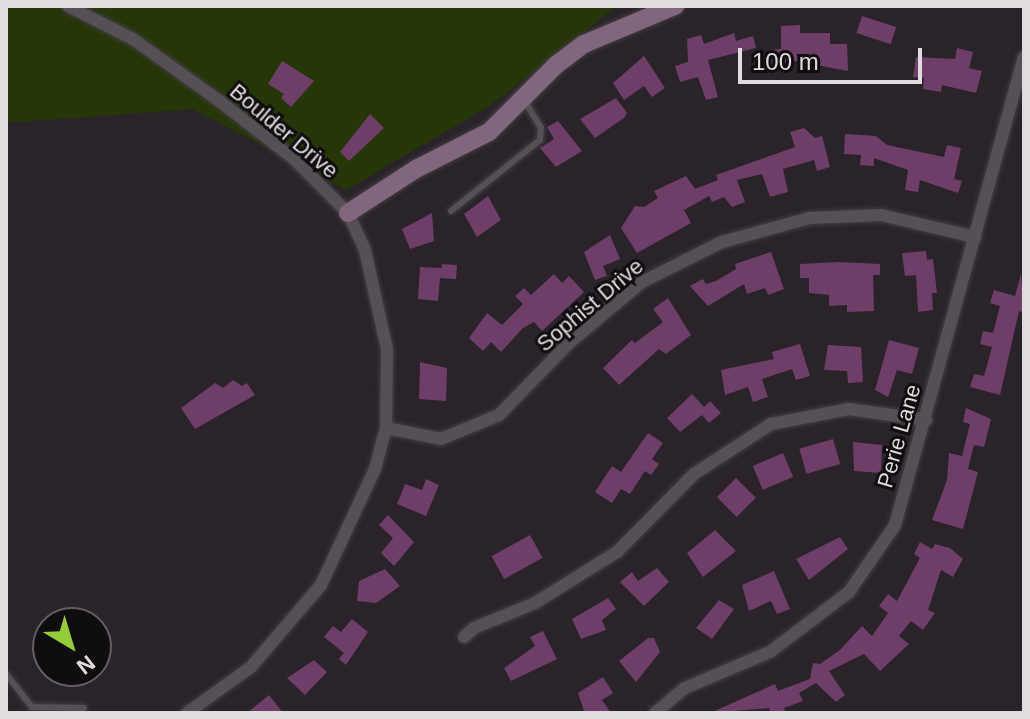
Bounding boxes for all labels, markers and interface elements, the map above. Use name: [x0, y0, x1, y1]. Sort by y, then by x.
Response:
scale bar: [742, 32, 926, 82]
text: 100 m: [752, 48, 819, 75]
street label: Boulder Drive: [224, 78, 344, 184]
street label: Sophist Drive: [531, 253, 649, 357]
street label: Perie Lane: [872, 381, 926, 491]
north arrow: [32, 607, 112, 687]
text: N: [72, 650, 100, 679]

